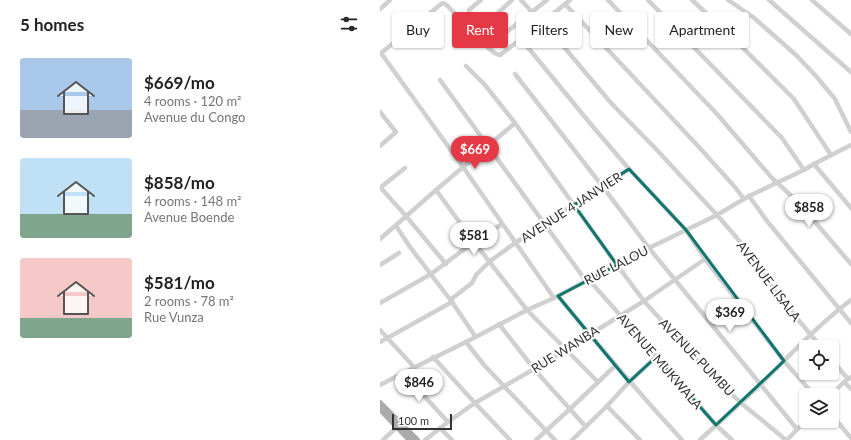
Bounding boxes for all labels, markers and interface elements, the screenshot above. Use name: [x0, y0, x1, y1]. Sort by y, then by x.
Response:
chip: Buy: [392, 12, 444, 48]
chip: Rent: [452, 12, 508, 48]
chip: Filters: [516, 12, 582, 48]
chip: New: [590, 12, 647, 48]
chip: Apartment: [655, 12, 749, 48]
icon: filters: [338, 13, 360, 35]
text: 5 homes: [20, 14, 84, 35]
text: $669/mo: [144, 72, 215, 93]
icon: home: [52, 74, 100, 122]
text: 4 rooms · 120 m²: [144, 93, 241, 109]
text: Avenue du Congo: [144, 109, 245, 125]
pin: $669: [451, 136, 499, 170]
text: $669: [460, 141, 490, 157]
street label: AVENUE 4 JANVIER: [517, 168, 625, 246]
text: $858/mo: [144, 172, 215, 193]
icon: home: [52, 174, 100, 222]
text: 4 rooms · 148 m²: [144, 193, 241, 209]
pin: $858: [785, 194, 833, 228]
text: $858: [794, 199, 824, 215]
text: Avenue Boende: [144, 209, 234, 225]
pin: $581: [450, 222, 498, 256]
text: $581: [459, 227, 489, 243]
street label: AVENUE LISALA: [734, 238, 804, 324]
street label: RUE LALOU: [581, 242, 651, 288]
text: $581/mo: [144, 272, 215, 293]
icon: home: [52, 274, 100, 322]
text: 2 rooms · 78 m²: [144, 293, 234, 309]
pin: $369: [706, 299, 754, 333]
text: $369: [715, 304, 745, 320]
text: Rue Vunza: [144, 309, 204, 325]
street label: AVENUE MUKWALA: [614, 310, 706, 412]
street label: AVENUE PUMBU: [656, 315, 738, 399]
street label: RUE WANBA: [528, 322, 602, 376]
map controls: [799, 340, 839, 428]
button: locate: [799, 340, 839, 380]
pin: $846: [395, 369, 443, 403]
text: $846: [404, 374, 434, 390]
button: layers: [799, 388, 839, 428]
scale bar: [392, 412, 452, 431]
text: 100 m: [398, 414, 429, 427]

